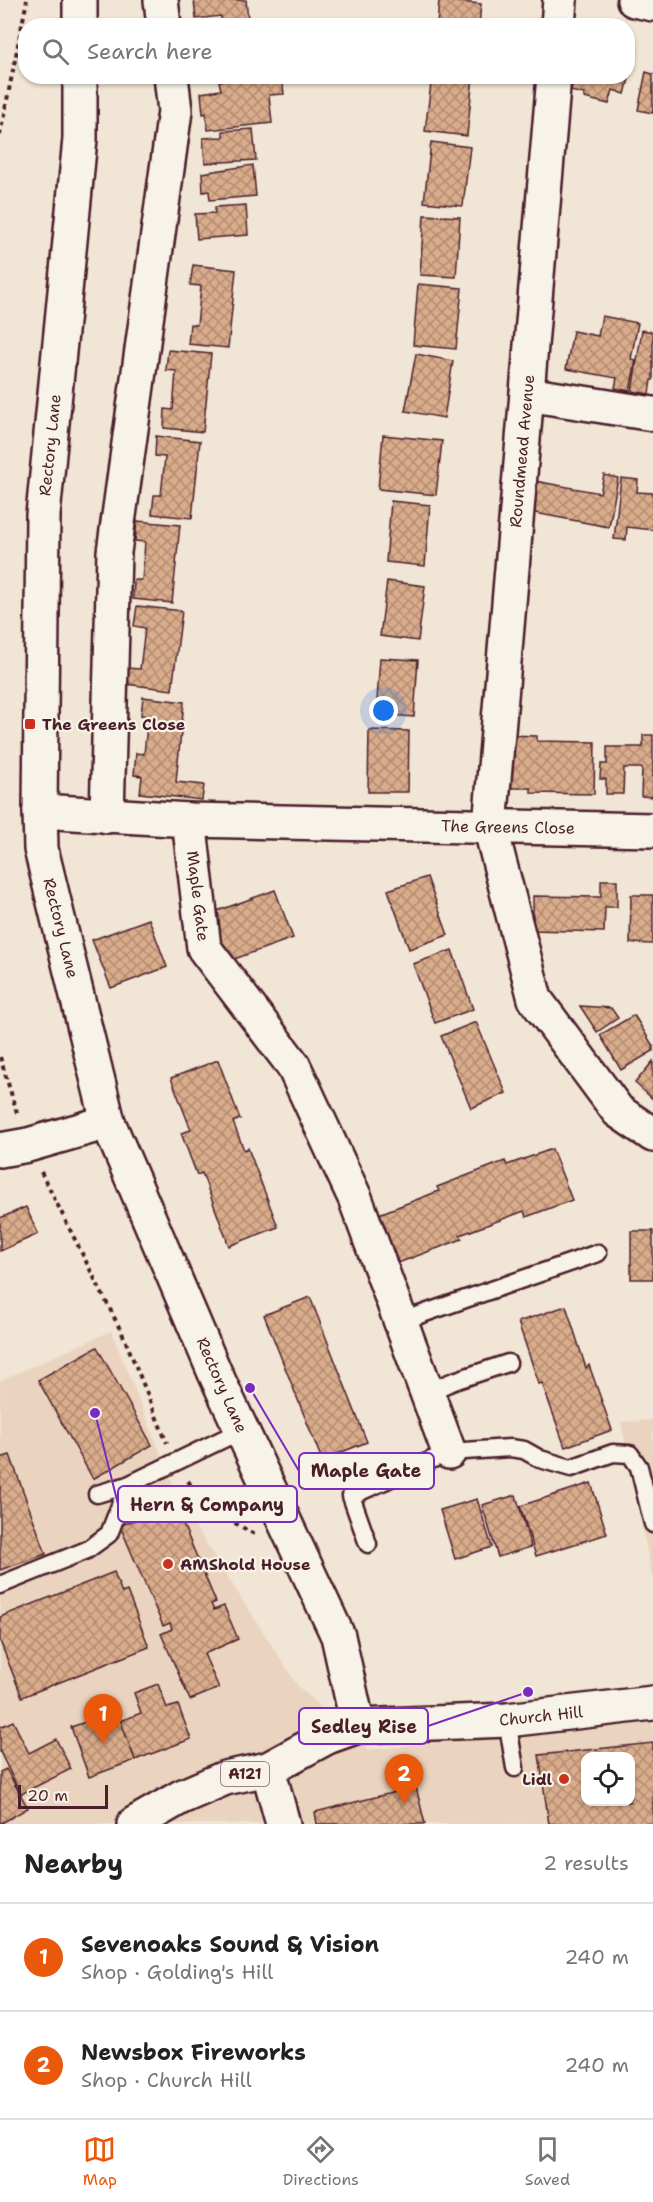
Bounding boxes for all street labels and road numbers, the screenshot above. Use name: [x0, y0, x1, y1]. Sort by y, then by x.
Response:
street label: Roundmead Avenue: [505, 374, 539, 528]
street label: Rectory Lane: [34, 393, 66, 497]
street label: The Greens Close: [441, 815, 575, 839]
street label: Maple Gate: [182, 850, 214, 942]
street label: Rectory Lane: [38, 876, 84, 980]
street label: Rectory Lane: [192, 1334, 252, 1436]
street label: Church Hill: [498, 1701, 584, 1731]
road number: A121: [221, 1762, 269, 1786]

